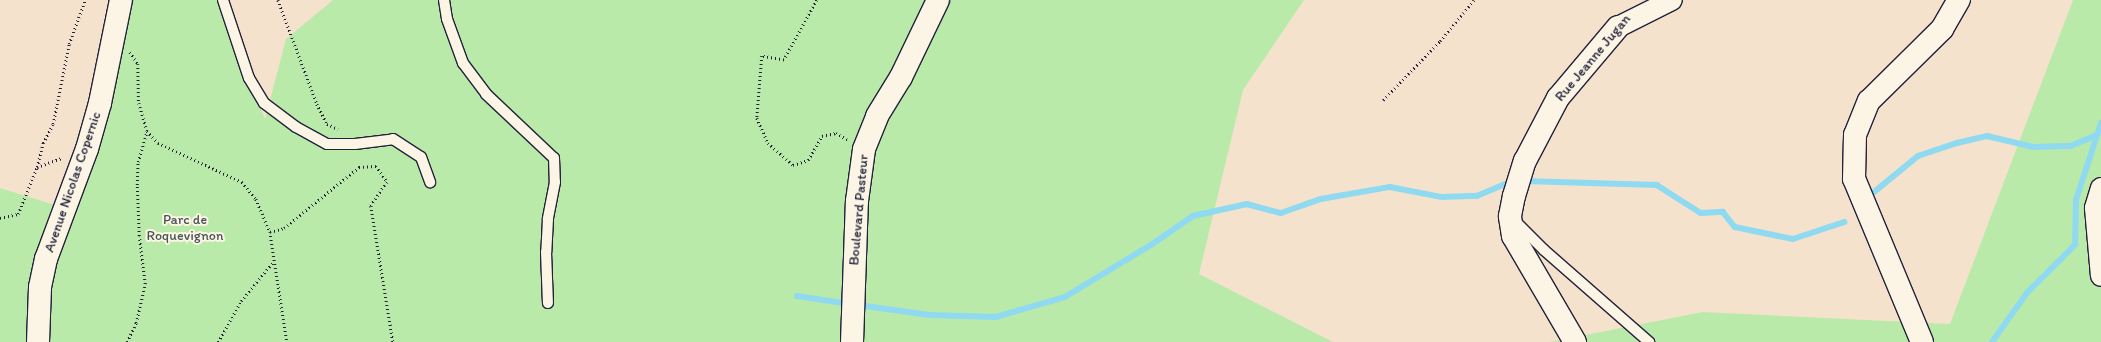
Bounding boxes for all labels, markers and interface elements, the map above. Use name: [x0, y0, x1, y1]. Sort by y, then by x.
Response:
street label: Rue Jeanne Jugan: [1552, 11, 1634, 105]
street label: Avenue Nicolas Copernic: [41, 109, 105, 255]
street label: Boulevard Pasteur: [846, 154, 872, 266]
park label: Parc de Roquevignon: [147, 212, 223, 244]

